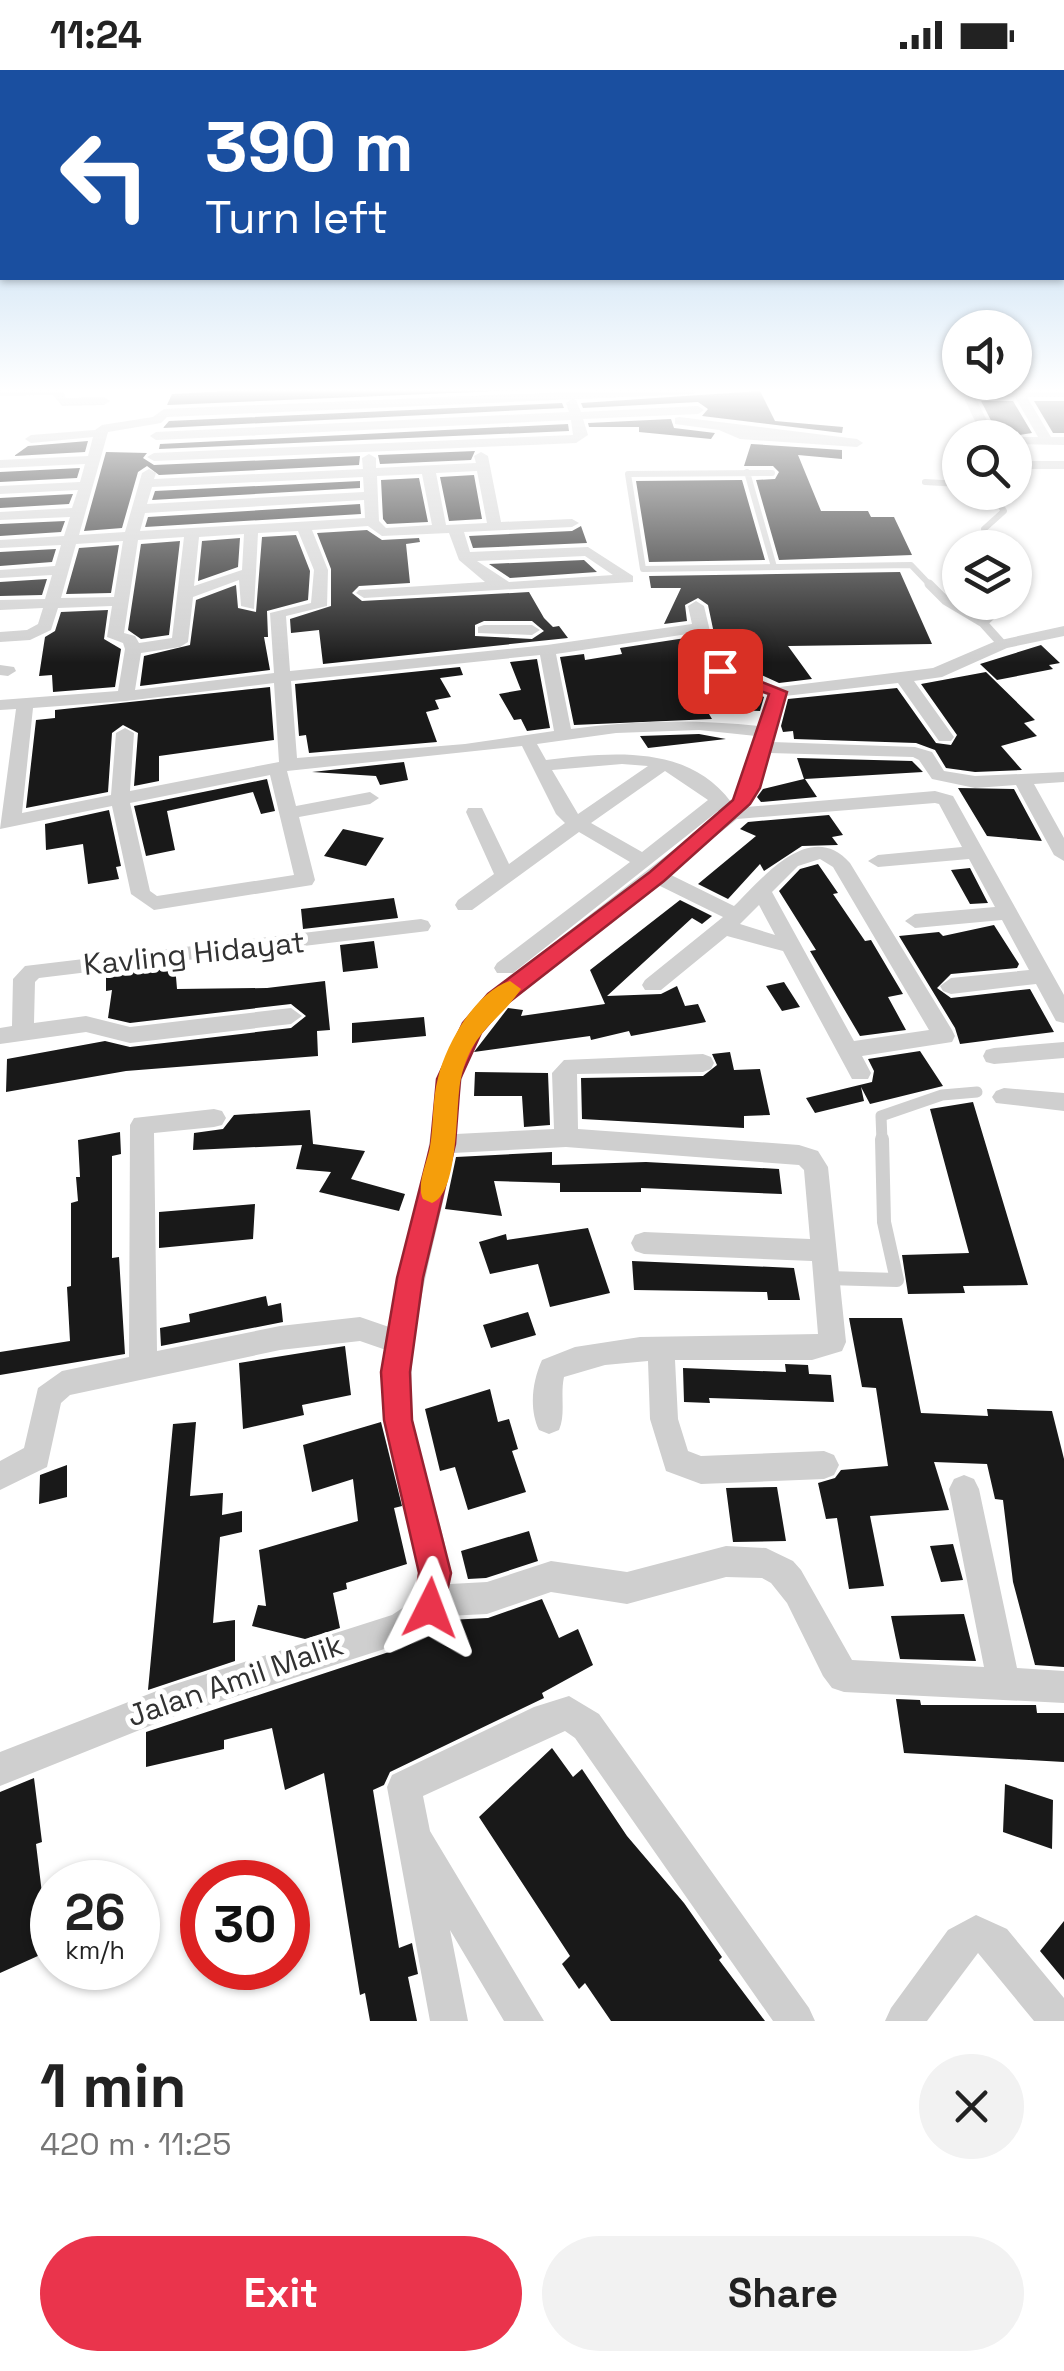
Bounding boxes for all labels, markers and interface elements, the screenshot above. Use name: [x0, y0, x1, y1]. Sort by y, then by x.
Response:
text: 11:24: [50, 11, 142, 59]
text: 390 m: [205, 102, 414, 191]
icon: left: [40, 110, 170, 240]
text: Turn left: [205, 189, 388, 246]
map controls: [942, 310, 1032, 620]
button: sound: [942, 310, 1032, 400]
button: search: [942, 420, 1032, 510]
button: layers: [942, 530, 1032, 620]
pin: [678, 629, 763, 714]
icon: arrive: [693, 644, 748, 699]
street label: Kavling Hidayat: [81, 922, 307, 984]
position arrow: [378, 1556, 482, 1660]
street label: Jalan Amil Malik: [122, 1625, 348, 1735]
speed limit sign: 30: [180, 1860, 310, 1990]
text: 26: [65, 1881, 125, 1945]
text: km/h: [65, 1934, 125, 1966]
text: 1 min: [40, 2048, 187, 2125]
button: close: [919, 2054, 1024, 2159]
text: 420 m · 11:25: [40, 2124, 231, 2164]
button: Exit: [40, 2236, 522, 2351]
button: Share: [542, 2236, 1024, 2351]

